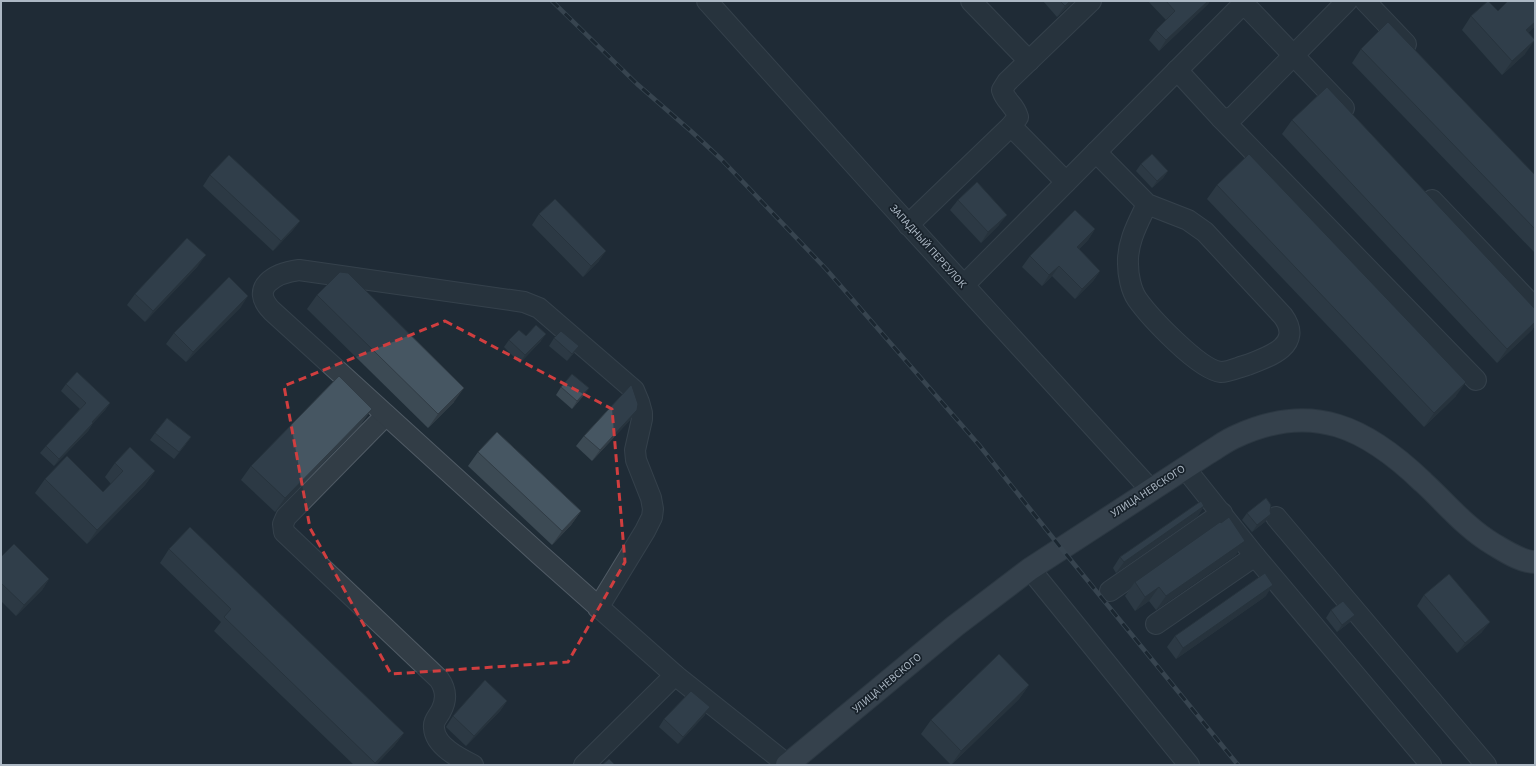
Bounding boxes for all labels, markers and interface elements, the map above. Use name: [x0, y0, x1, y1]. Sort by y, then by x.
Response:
street label: ЗАПАДНЫЙ ПЕРЕУЛОК: [886, 201, 970, 292]
street label: УЛИЦА НЕВСКОГО: [1108, 461, 1188, 521]
street label: УЛИЦА НЕВСКОГО: [849, 650, 925, 716]

